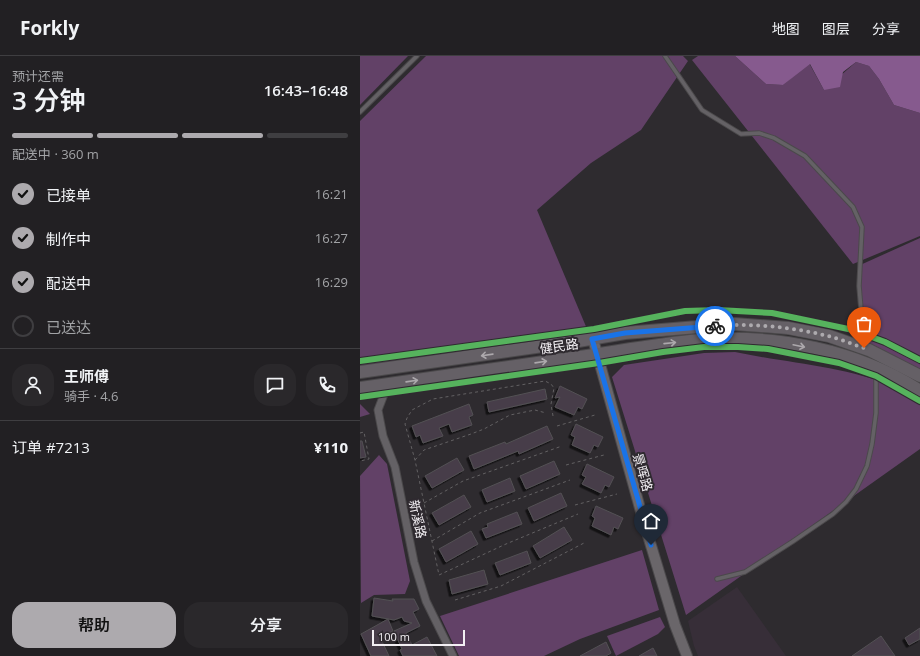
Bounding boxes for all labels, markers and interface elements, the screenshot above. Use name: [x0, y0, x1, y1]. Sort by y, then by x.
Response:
text: Forkly: [20, 15, 79, 41]
text: 地图: [772, 19, 800, 38]
text: 图层: [822, 19, 850, 38]
text: 分享: [872, 19, 900, 38]
text: 预计还需: [12, 67, 64, 85]
text: 16:43–16:48: [264, 80, 348, 100]
text: 3 分钟: [12, 82, 86, 118]
text: 配送中 · 360 m: [12, 145, 99, 163]
icon: check: [12, 183, 34, 205]
text: 已接单: [46, 185, 91, 205]
text: 16:21: [315, 185, 348, 203]
icon: check: [12, 227, 34, 249]
text: 制作中: [46, 229, 91, 249]
text: 16:27: [315, 229, 348, 247]
icon: check: [12, 271, 34, 293]
text: 配送中: [46, 273, 91, 293]
text: 16:29: [315, 273, 348, 291]
courier: [695, 306, 735, 346]
pin: [847, 307, 881, 348]
icon: bag: [853, 313, 875, 335]
icon: bike: [704, 315, 726, 337]
text: 已送达: [46, 317, 91, 337]
street label: 健民路: [538, 334, 580, 358]
one-way arrow: [663, 339, 676, 347]
one-way arrow: [792, 342, 805, 350]
one-way arrow: [481, 351, 494, 359]
one-way arrow: [534, 358, 547, 366]
button: person: [12, 364, 54, 406]
button: chat: [254, 364, 296, 406]
button: phone: [306, 364, 348, 406]
text: 王师傅: [64, 366, 109, 386]
one-way arrow: [406, 377, 419, 385]
text: 骑手 · 4.6: [64, 387, 118, 405]
text: 订单 #7213: [12, 437, 90, 457]
text: ¥110: [314, 437, 348, 457]
street label: 景晖路: [629, 451, 657, 493]
street label: 新溪路: [405, 498, 431, 540]
pin: [634, 504, 668, 545]
icon: home: [640, 510, 662, 532]
button: 帮助: [12, 602, 176, 648]
button: 分享: [184, 602, 348, 648]
scale bar: [372, 628, 465, 647]
text: 100 m: [378, 629, 410, 644]

